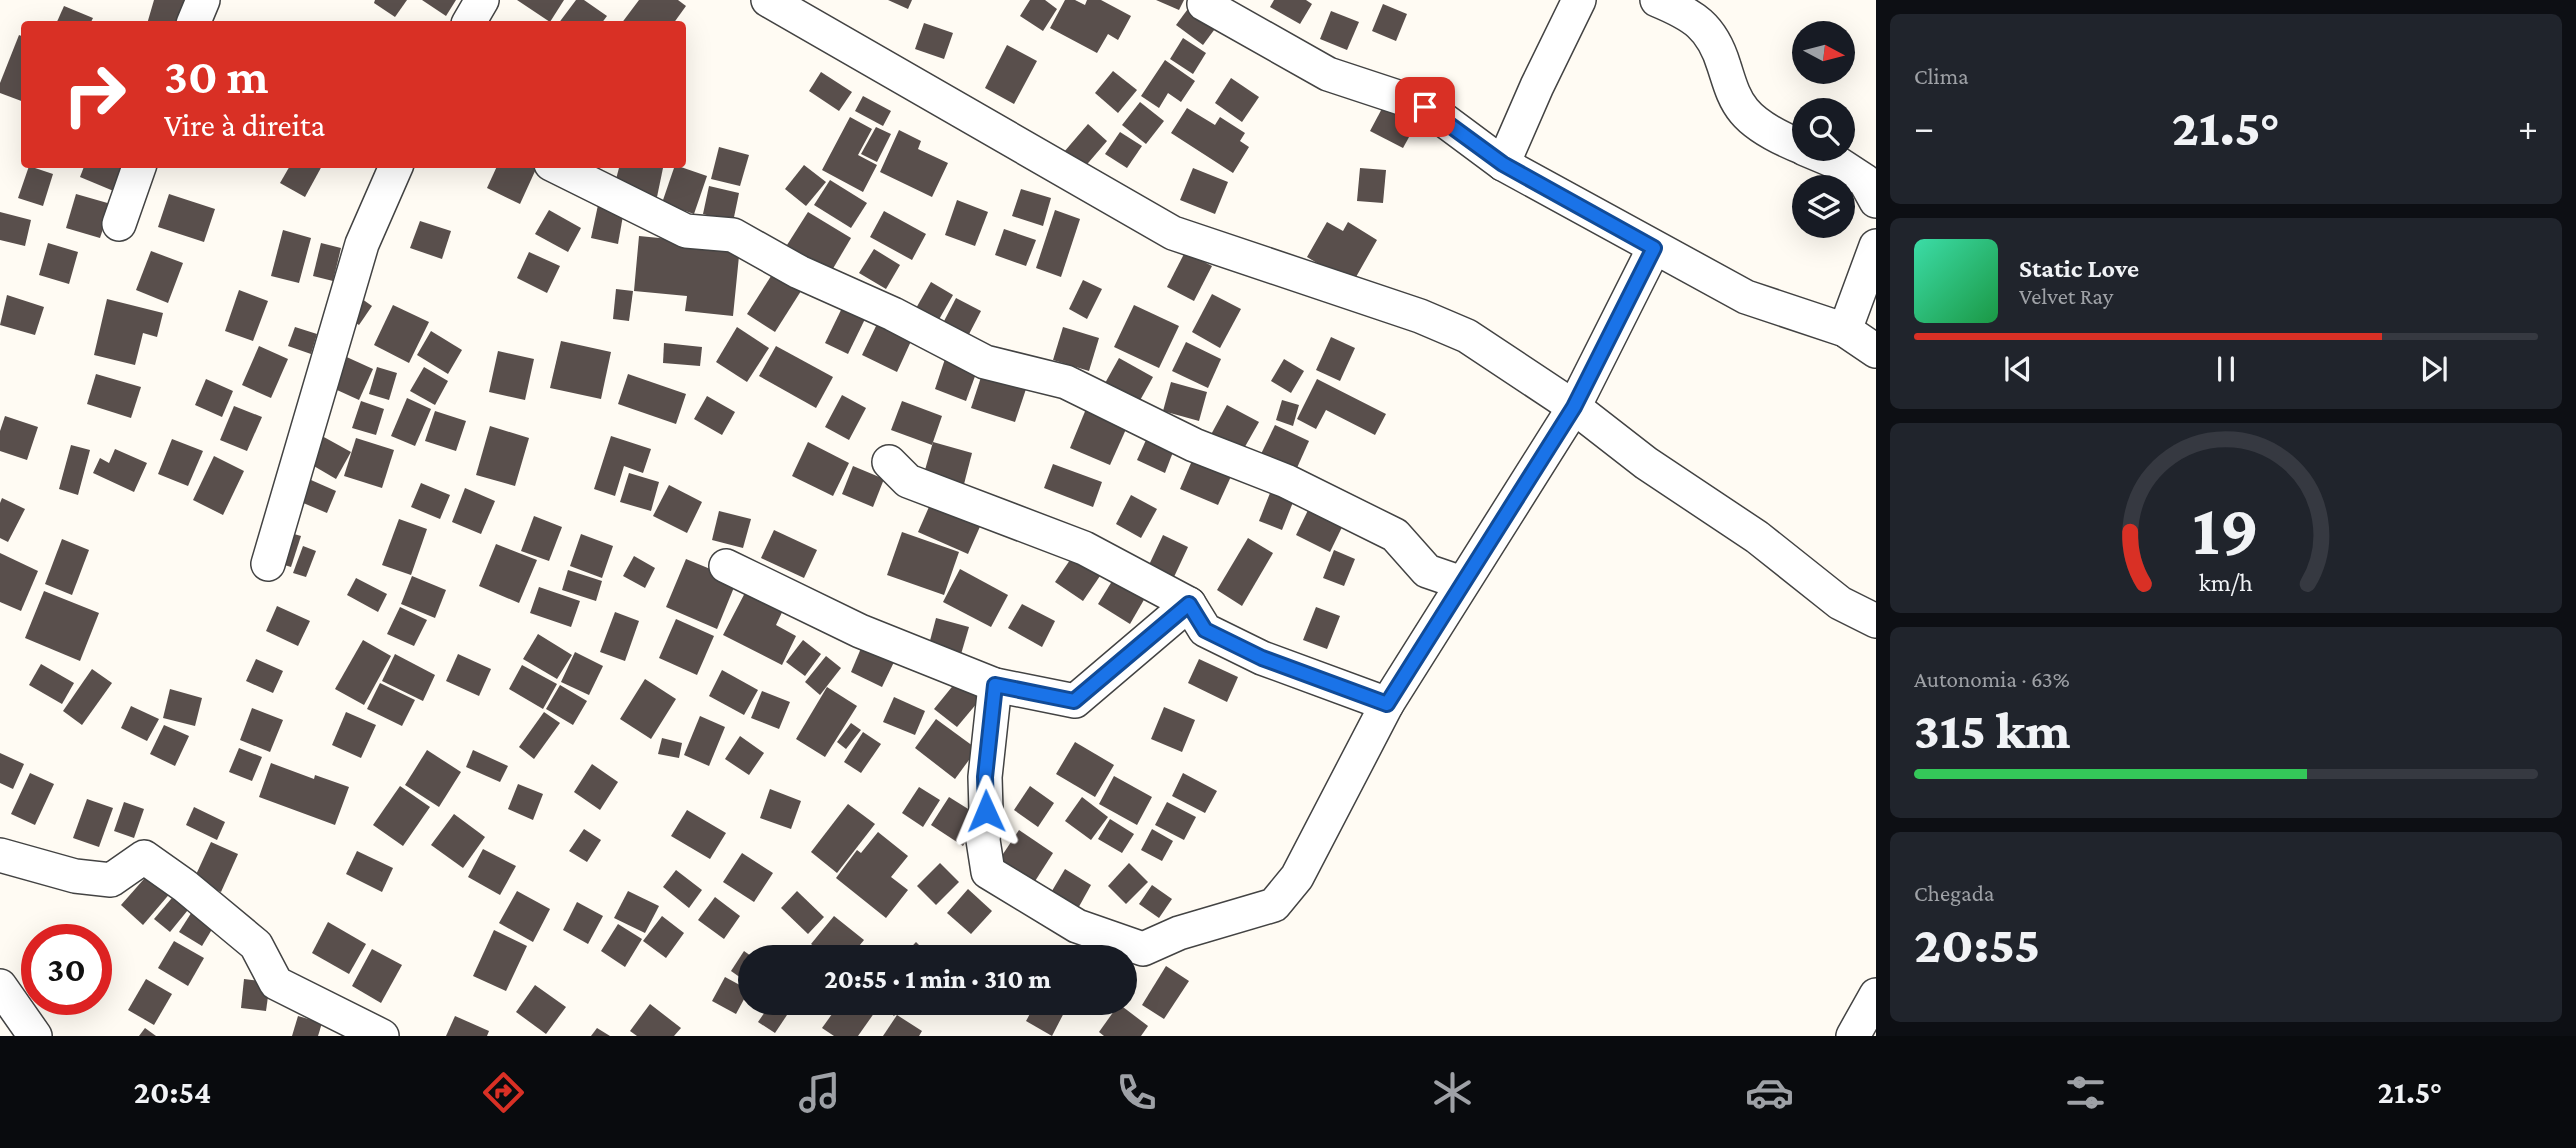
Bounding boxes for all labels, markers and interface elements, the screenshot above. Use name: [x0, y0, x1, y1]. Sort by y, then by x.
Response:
north arrow: [1792, 21, 1855, 84]
map controls: [1792, 21, 1855, 238]
icon: right: [49, 49, 140, 140]
text: 30 m: [164, 49, 269, 104]
text: Clima: [1914, 63, 1969, 89]
pin: [1395, 77, 1455, 137]
icon: arrive: [1406, 88, 1444, 126]
button: search: [1792, 98, 1855, 161]
text: 21.5°: [2172, 98, 2280, 156]
text: −: [1914, 106, 1934, 148]
text: +: [2518, 106, 2538, 148]
text: Vire à direita: [164, 107, 325, 143]
button: layers: [1792, 175, 1855, 238]
text: Static Love: [2019, 254, 2139, 283]
text: Velvet Ray: [2019, 283, 2113, 309]
icon: previous: [1999, 350, 2037, 388]
icon: pause: [2207, 350, 2245, 388]
icon: next: [2415, 350, 2453, 388]
text: 19: [2193, 489, 2259, 570]
text: km/h: [2199, 569, 2253, 596]
text: Autonomia · 63%: [1914, 666, 2070, 692]
text: 315 km: [1914, 701, 2070, 759]
position arrow: [949, 774, 1023, 848]
text: Chegada: [1914, 880, 1994, 906]
text: 20:55: [1914, 915, 2040, 973]
speed limit sign: 30: [21, 924, 112, 1015]
text: 20:55 · 1 min · 310 m: [824, 965, 1051, 994]
icon: directions: [479, 1068, 528, 1117]
icon: music: [795, 1068, 844, 1117]
icon: phone: [1112, 1068, 1161, 1117]
icon: climate: [1428, 1068, 1477, 1117]
icon: car: [1745, 1068, 1794, 1117]
icon: filters: [2061, 1068, 2110, 1117]
text: 20:54: [134, 1074, 211, 1110]
text: 21.5°: [2378, 1074, 2442, 1110]

